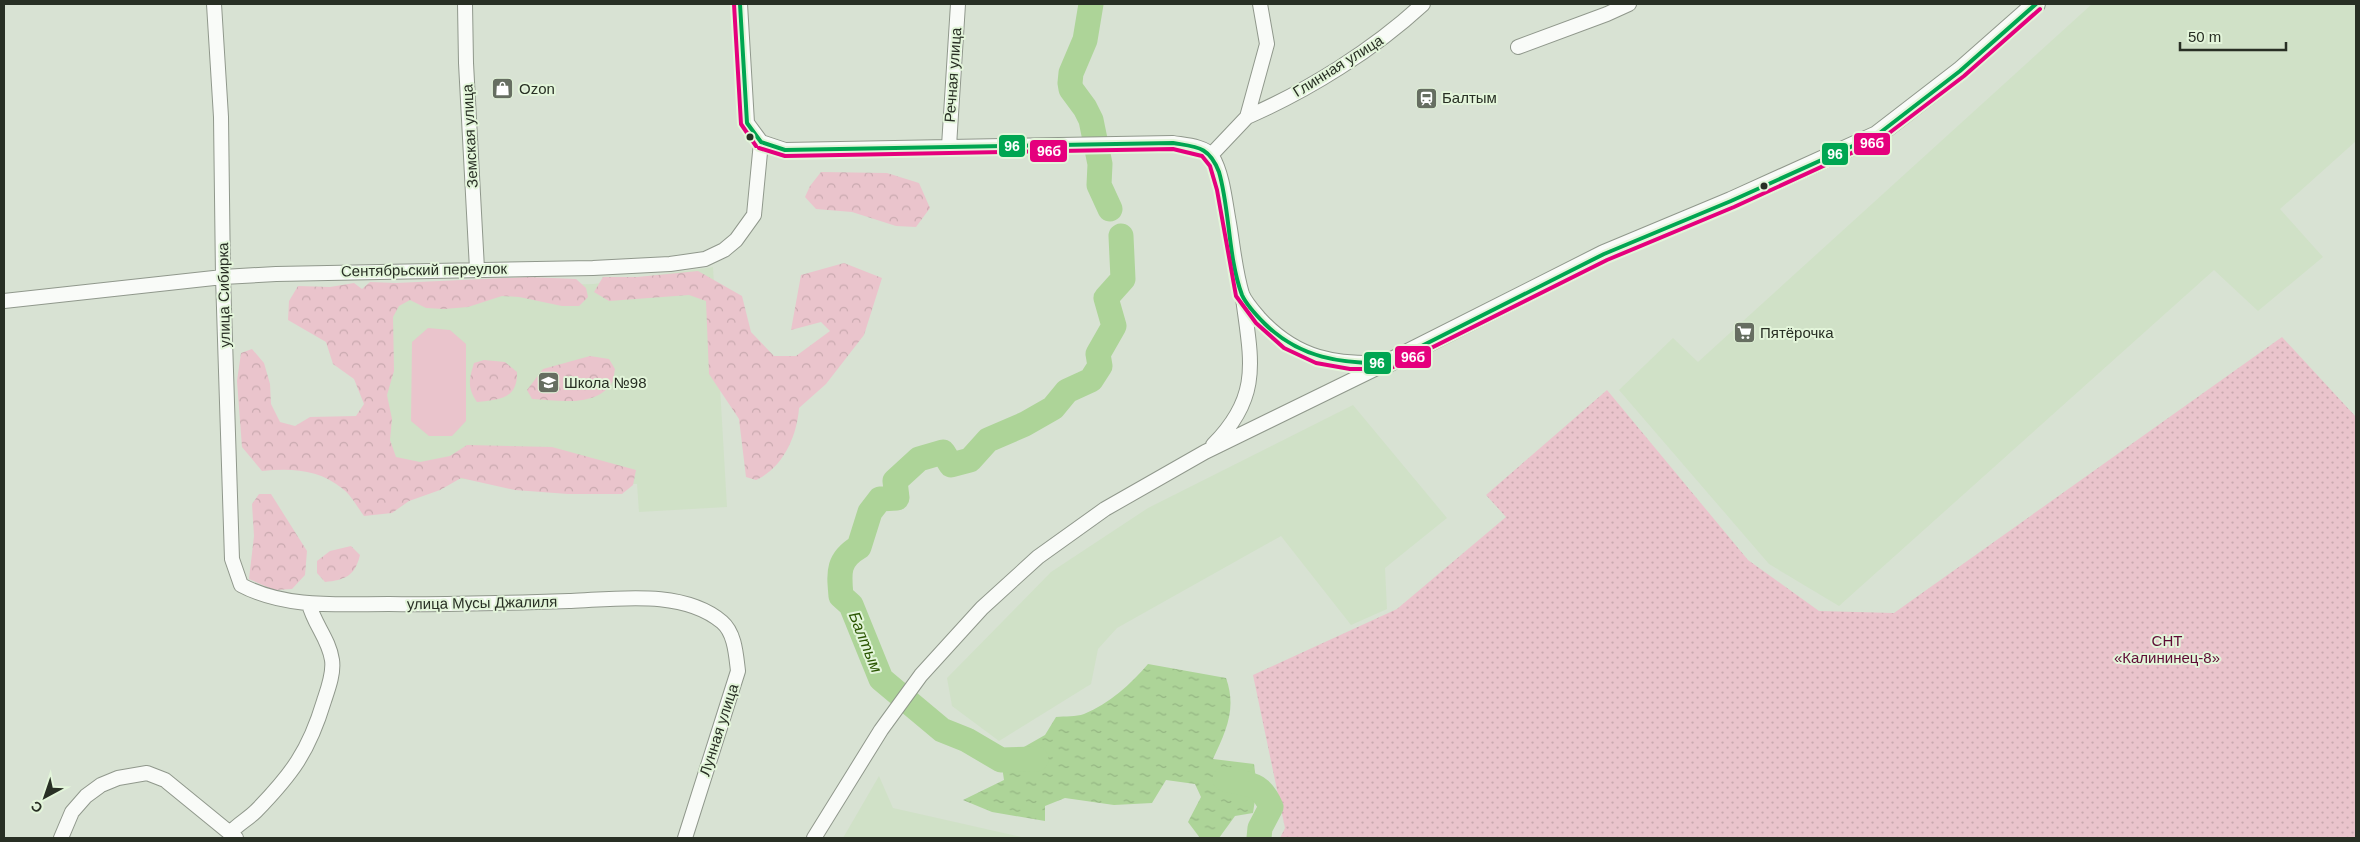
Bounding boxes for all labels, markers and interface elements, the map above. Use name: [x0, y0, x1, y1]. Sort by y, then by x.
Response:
scale bar: [2180, 20, 2286, 52]
street label: Речная улица: [941, 26, 964, 123]
text: 50 m: [2188, 28, 2221, 45]
street label: Глинная улица: [1290, 31, 1386, 100]
shop icon: Ozon: [491, 77, 515, 101]
place label: Ozon: [519, 80, 555, 97]
street label: Земская улица: [458, 83, 481, 188]
station icon: Балтым: [1414, 86, 1438, 110]
place label: Балтым: [1442, 89, 1497, 106]
unlabelled marker: [745, 132, 755, 142]
line badge: 96б: [1853, 132, 1891, 156]
line badge: 96: [998, 134, 1026, 158]
text: 96б: [1860, 135, 1884, 151]
text: 96: [1004, 138, 1020, 154]
line badge: 96б: [1029, 139, 1068, 163]
line badge: 96: [1821, 142, 1849, 166]
text: 96б: [1037, 143, 1061, 159]
text: 96: [1827, 146, 1843, 162]
unlabelled marker: [1759, 181, 1769, 191]
street label: улица Сибирка: [214, 242, 233, 348]
street label: Сентябрьский переулок: [341, 260, 508, 279]
supermarket icon: Пятёрочка: [1732, 321, 1756, 345]
place label: Пятёрочка: [1760, 324, 1834, 341]
line badge: 96б: [1394, 345, 1432, 369]
text: 96б: [1401, 349, 1425, 365]
line badge: 96: [1363, 351, 1392, 375]
text: 96: [1369, 355, 1385, 371]
school or university icon: Школа №98: [536, 371, 560, 395]
place label: Школа №98: [564, 374, 647, 391]
street label: улица Мусы Джалиля: [407, 593, 557, 612]
water label: Балтым: [846, 609, 885, 675]
park label: СНТ «Калининец-8»: [2114, 632, 2220, 666]
street label: Лунная улица: [696, 681, 742, 778]
north arrow: [20, 772, 70, 822]
text: С: [28, 798, 46, 816]

